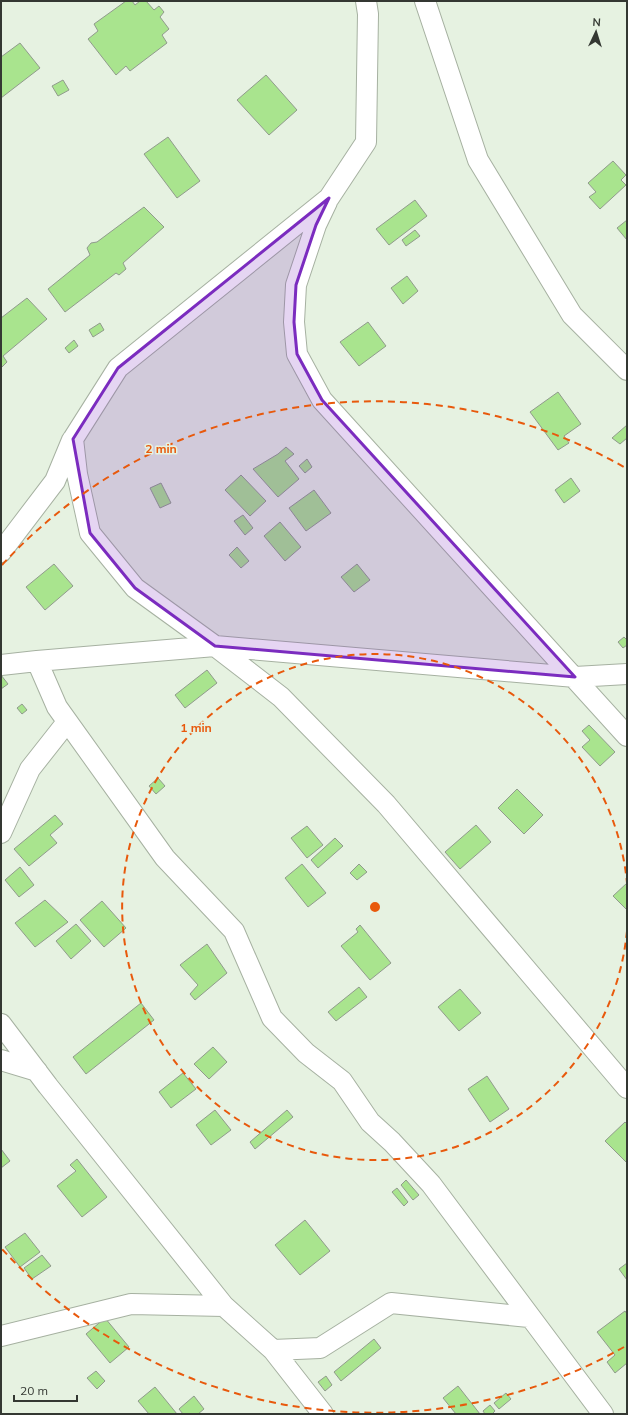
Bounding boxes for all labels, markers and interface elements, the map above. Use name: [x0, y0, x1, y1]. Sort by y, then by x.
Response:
north arrow: [576, 12, 616, 52]
text: N: [592, 15, 601, 29]
text: 2 min: [145, 441, 177, 456]
text: 1 min: [180, 720, 212, 735]
centre of rings: [368, 900, 382, 914]
scale bar: [14, 1377, 77, 1403]
text: 20 m: [20, 1383, 48, 1398]

